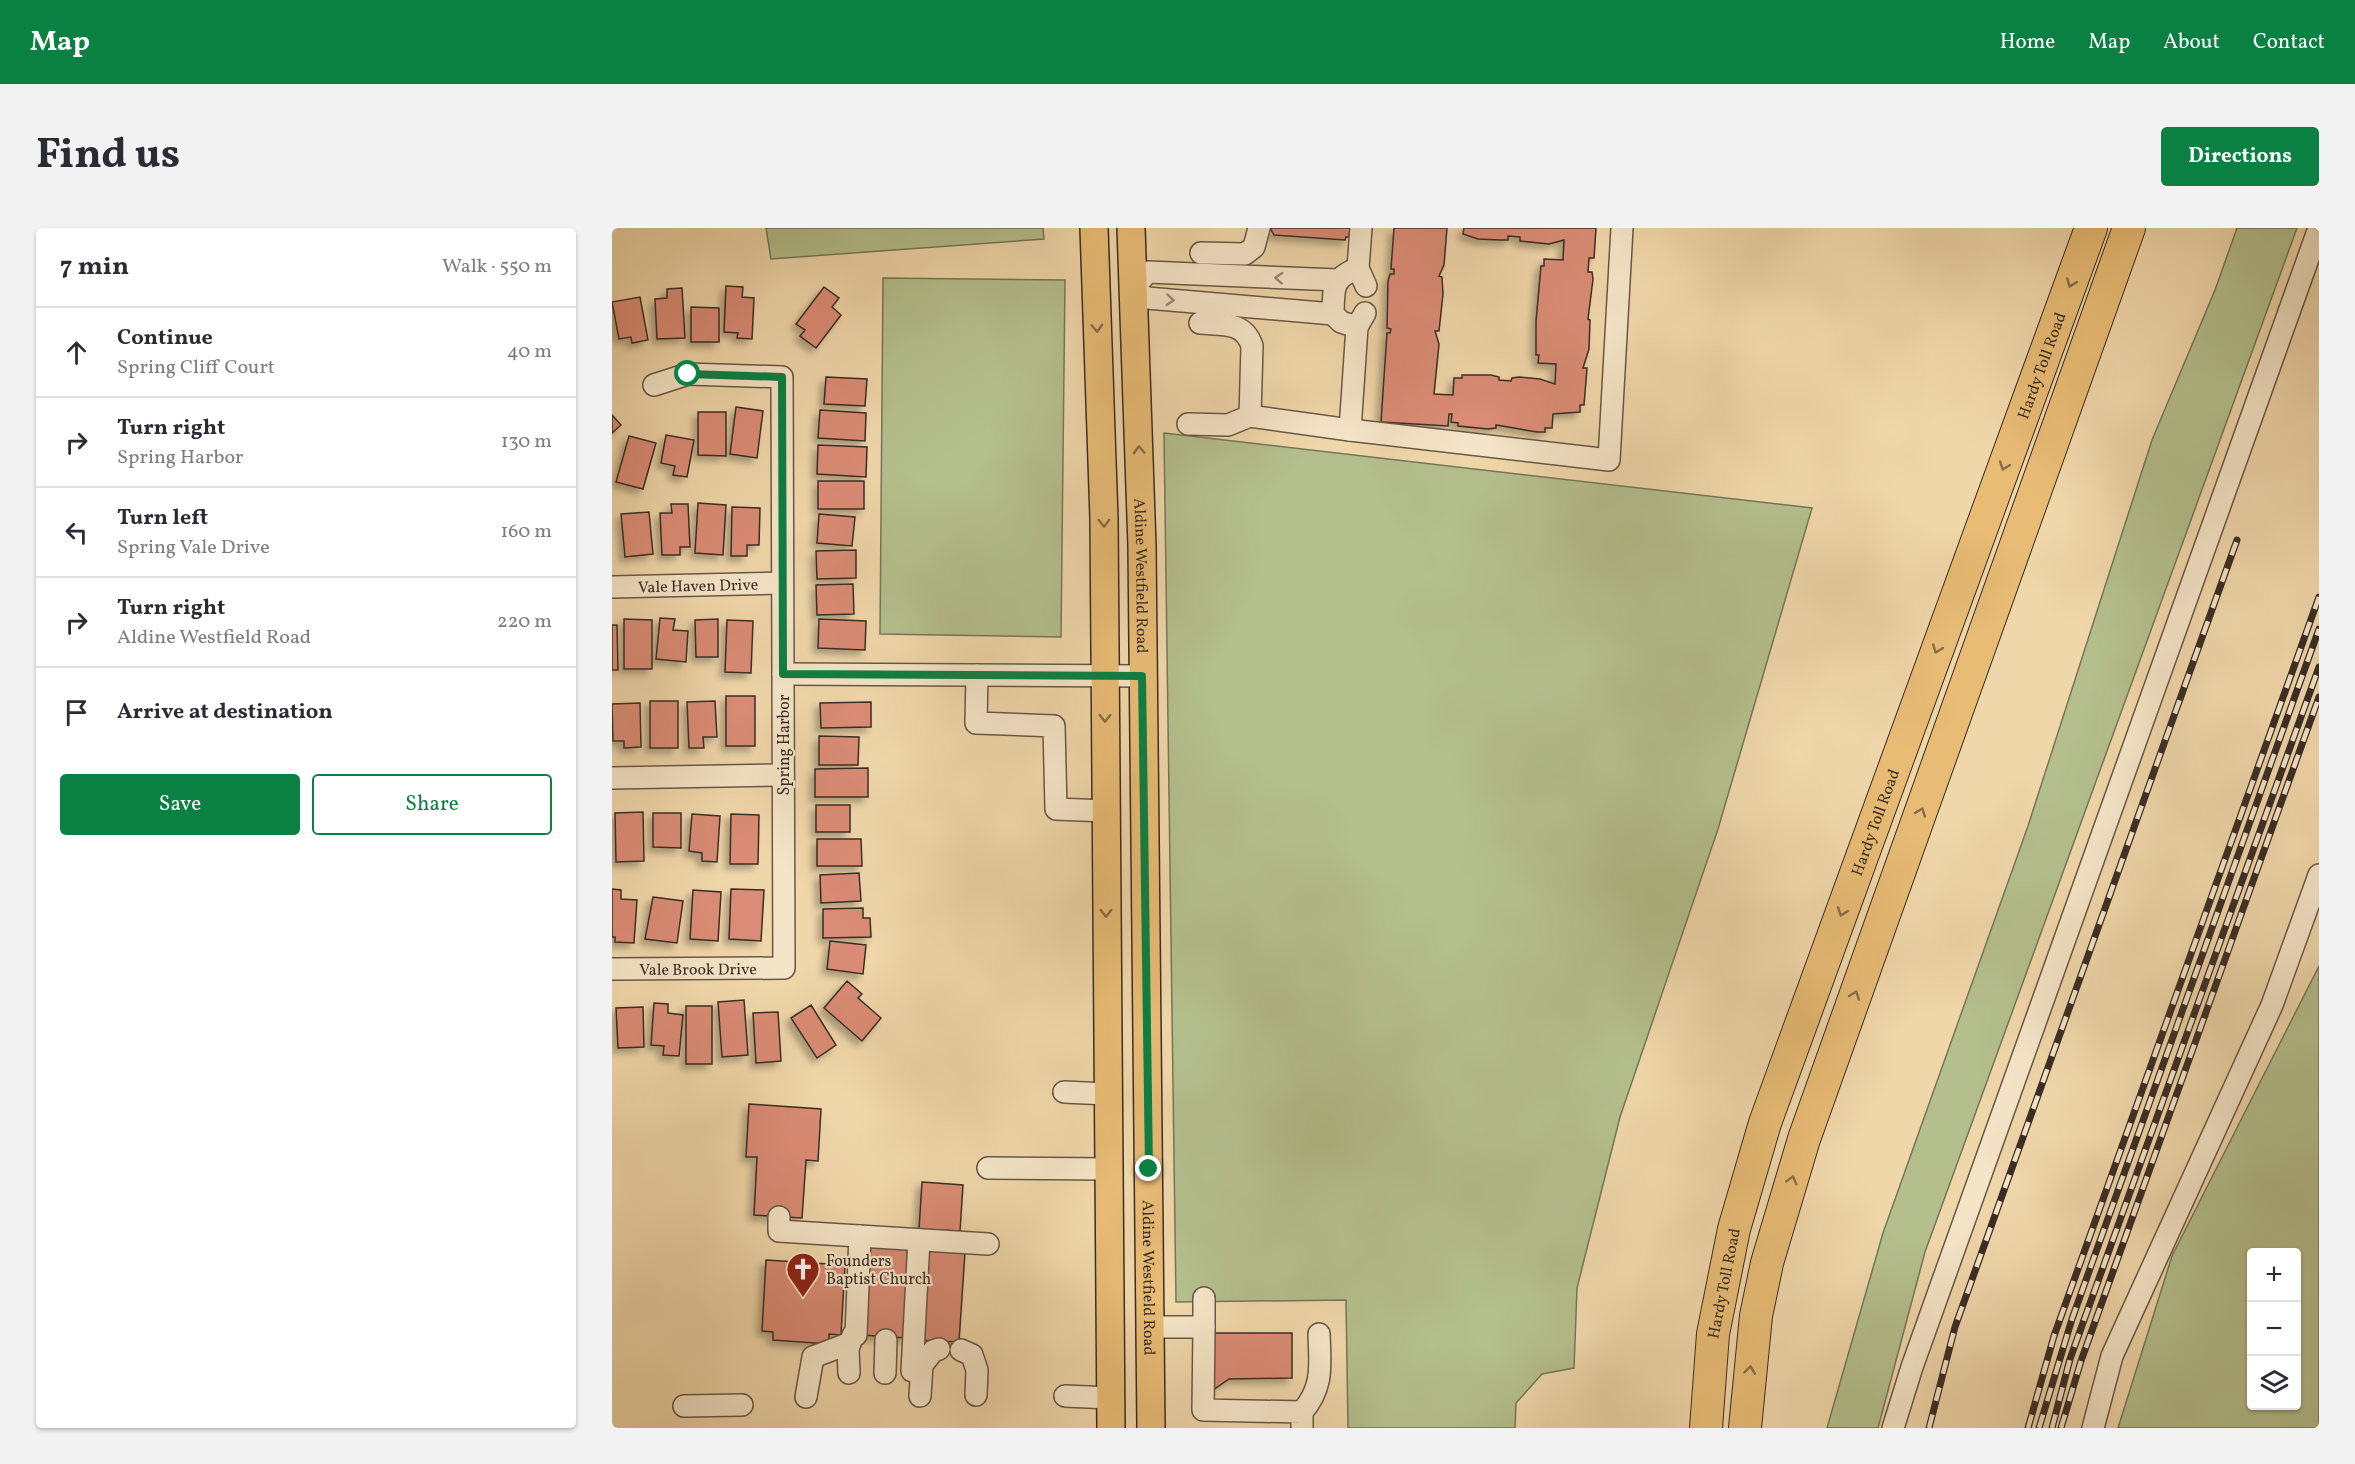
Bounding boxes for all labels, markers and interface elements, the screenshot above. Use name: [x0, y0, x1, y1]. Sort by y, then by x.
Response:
text: Map: [30, 23, 90, 62]
text: Home: [2000, 28, 2055, 57]
text: Map: [2088, 28, 2130, 57]
text: About: [2163, 28, 2220, 57]
text: Contact: [2253, 28, 2325, 57]
text: Find us: [36, 127, 180, 186]
button: Directions: [2161, 127, 2319, 186]
text: 7 min: [60, 249, 129, 285]
text: Walk · 550 m: [442, 253, 552, 281]
one-way arrow: [1275, 271, 1284, 284]
one-way arrow: [2066, 277, 2078, 288]
one-way arrow: [1165, 293, 1174, 306]
street label: Hardy Toll Road: [2013, 310, 2072, 423]
text: Continue: [117, 323, 213, 354]
one-way arrow: [1090, 324, 1103, 333]
icon: ahead: [60, 336, 93, 369]
text: 40 m: [507, 338, 552, 366]
text: Spring Cliff Court: [117, 354, 275, 382]
route start: [674, 360, 700, 386]
text: Turn right: [117, 413, 225, 444]
icon: right: [60, 426, 93, 459]
text: 130 m: [501, 428, 552, 456]
text: Spring Harbor: [117, 444, 243, 472]
one-way arrow: [1133, 445, 1146, 454]
one-way arrow: [1999, 460, 2012, 471]
street label: Aldine Westfield Road: [1127, 498, 1152, 654]
text: Turn left: [117, 503, 208, 534]
icon: left: [60, 516, 93, 549]
text: 160 m: [500, 518, 552, 546]
one-way arrow: [1098, 519, 1110, 528]
text: Spring Vale Drive: [117, 534, 270, 562]
street label: Vale Haven Drive: [638, 575, 758, 599]
text: Turn right: [117, 593, 225, 624]
icon: right: [60, 606, 93, 639]
text: 220 m: [497, 608, 552, 636]
text: Aldine Westfield Road: [117, 624, 311, 652]
one-way arrow: [1932, 644, 1945, 654]
street label: Spring Harbor: [774, 694, 796, 796]
icon: arrive: [60, 696, 93, 729]
text: Arrive at destination: [117, 697, 333, 728]
one-way arrow: [1099, 714, 1111, 723]
street label: Hardy Toll Road: [1847, 766, 1906, 879]
button: Save: [60, 774, 300, 835]
button: Share: [312, 774, 552, 835]
one-way arrow: [1913, 807, 1926, 818]
one-way arrow: [1837, 905, 1849, 916]
one-way arrow: [1100, 909, 1112, 918]
street label: Vale Brook Drive: [639, 959, 757, 982]
one-way arrow: [1848, 991, 1860, 1002]
route end: [1135, 1155, 1161, 1181]
one-way arrow: [1785, 1175, 1797, 1186]
street label: Aldine Westfield Road: [1136, 1200, 1159, 1356]
street label: Hardy Toll Road: [1703, 1226, 1747, 1341]
map controls: [2247, 1248, 2301, 1410]
button: +: [2247, 1248, 2301, 1302]
church icon: Founders Baptist Church: [785, 1251, 821, 1298]
place label: Founders Baptist Church: [826, 1251, 931, 1291]
button: −: [2247, 1302, 2301, 1356]
button: layers: [2247, 1356, 2301, 1410]
one-way arrow: [1743, 1365, 1755, 1374]

